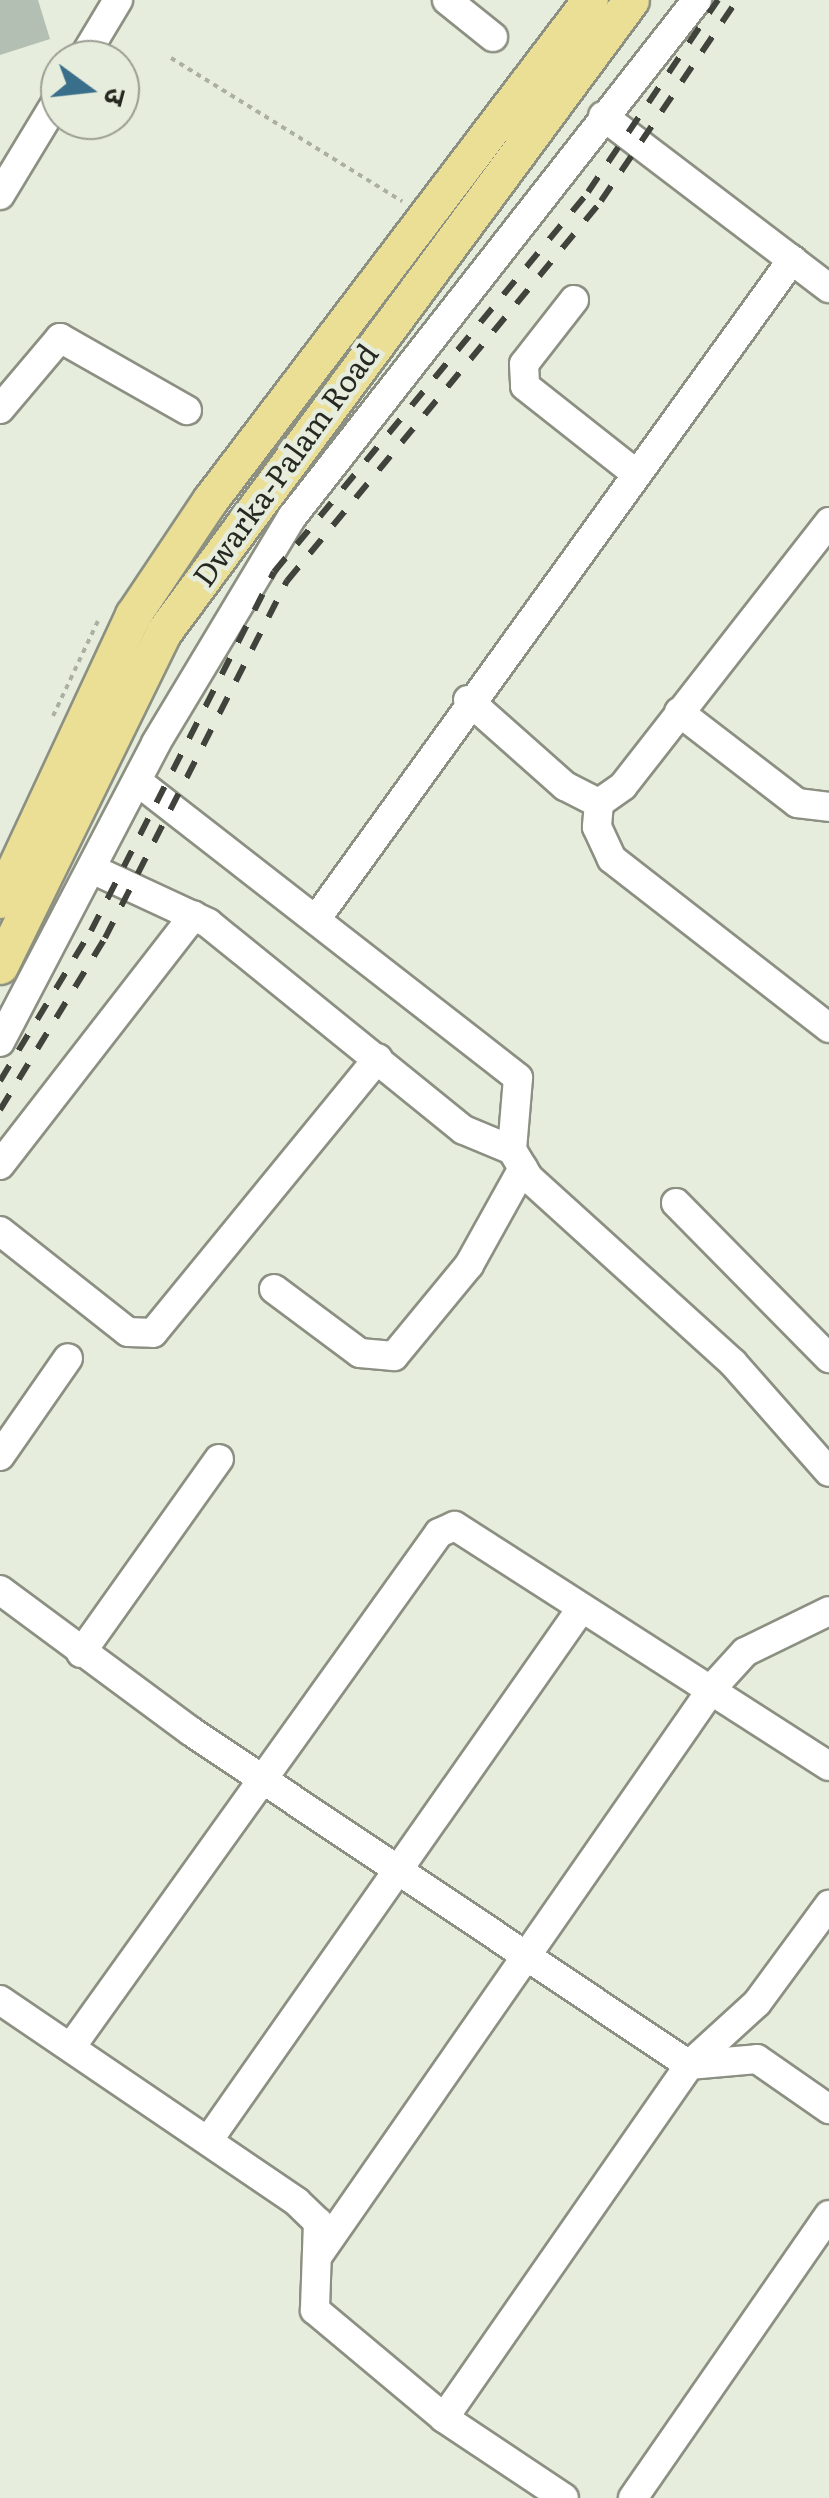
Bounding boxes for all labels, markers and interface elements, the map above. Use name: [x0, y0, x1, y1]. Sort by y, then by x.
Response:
north arrow: [40, 40, 140, 140]
text: उ: [95, 84, 139, 111]
street label: Dwarka-Palam Road: [184, 336, 384, 592]

